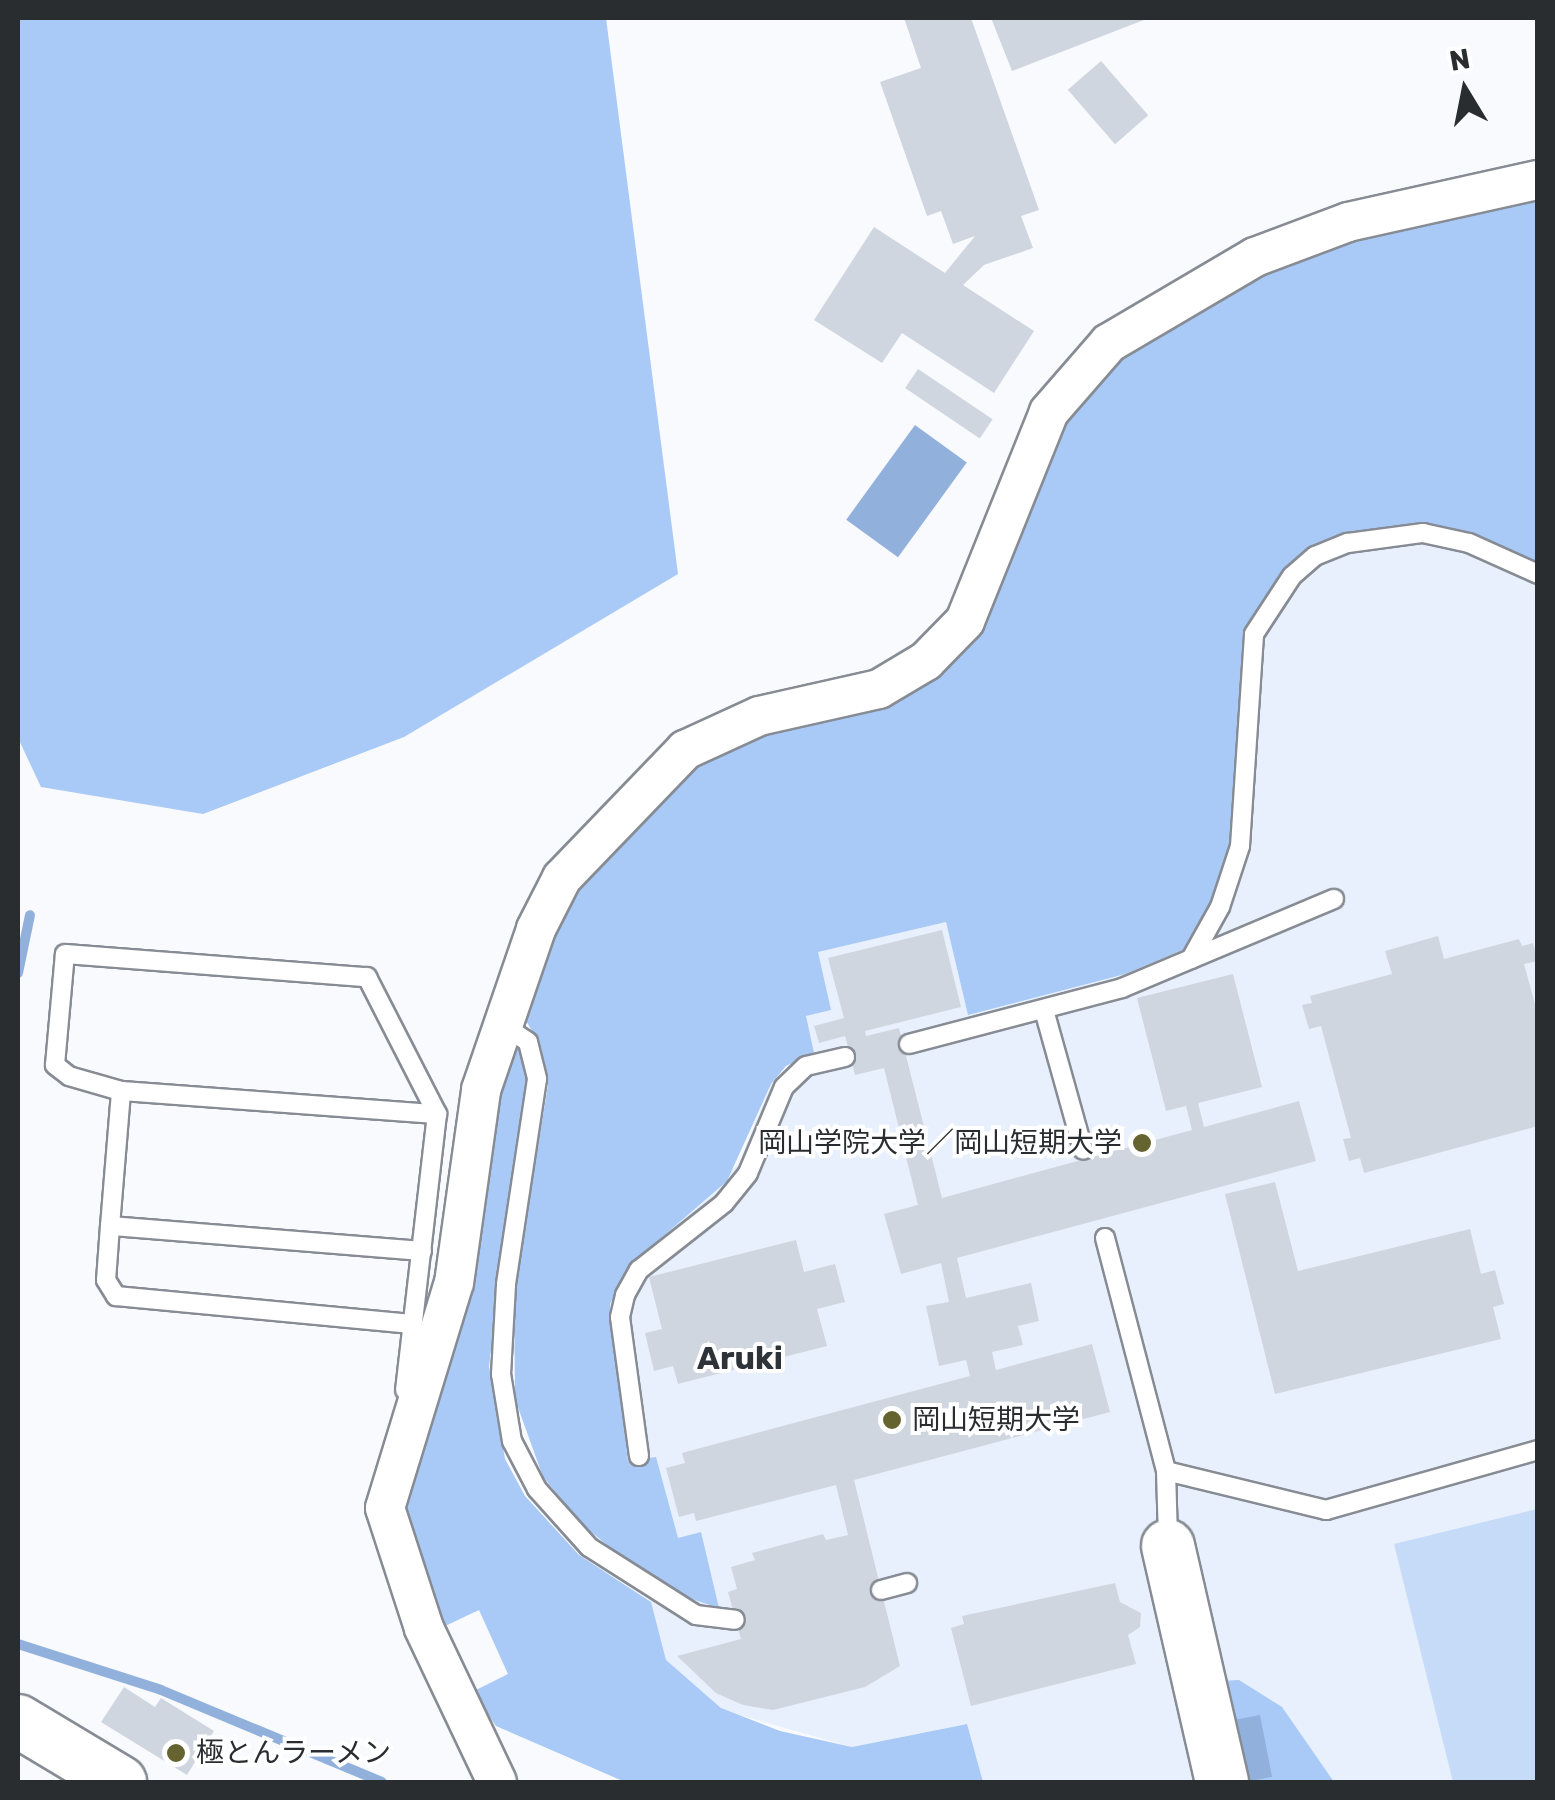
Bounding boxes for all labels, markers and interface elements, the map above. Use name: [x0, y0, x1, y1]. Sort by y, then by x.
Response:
north arrow: [1415, 40, 1515, 140]
text: N: [1447, 42, 1472, 78]
place label: 岡山学院大学／岡山短期大学: [758, 1126, 1122, 1160]
marker: 岡山学院大学／岡山短期大学: [1131, 1132, 1153, 1154]
district label: Aruki: [697, 1339, 783, 1377]
place label: 岡山短期大学: [912, 1403, 1080, 1437]
marker: 岡山短期大学: [881, 1409, 903, 1431]
place label: 極とんラーメン: [196, 1736, 392, 1770]
marker: 極とんラーメン: [165, 1742, 187, 1764]

